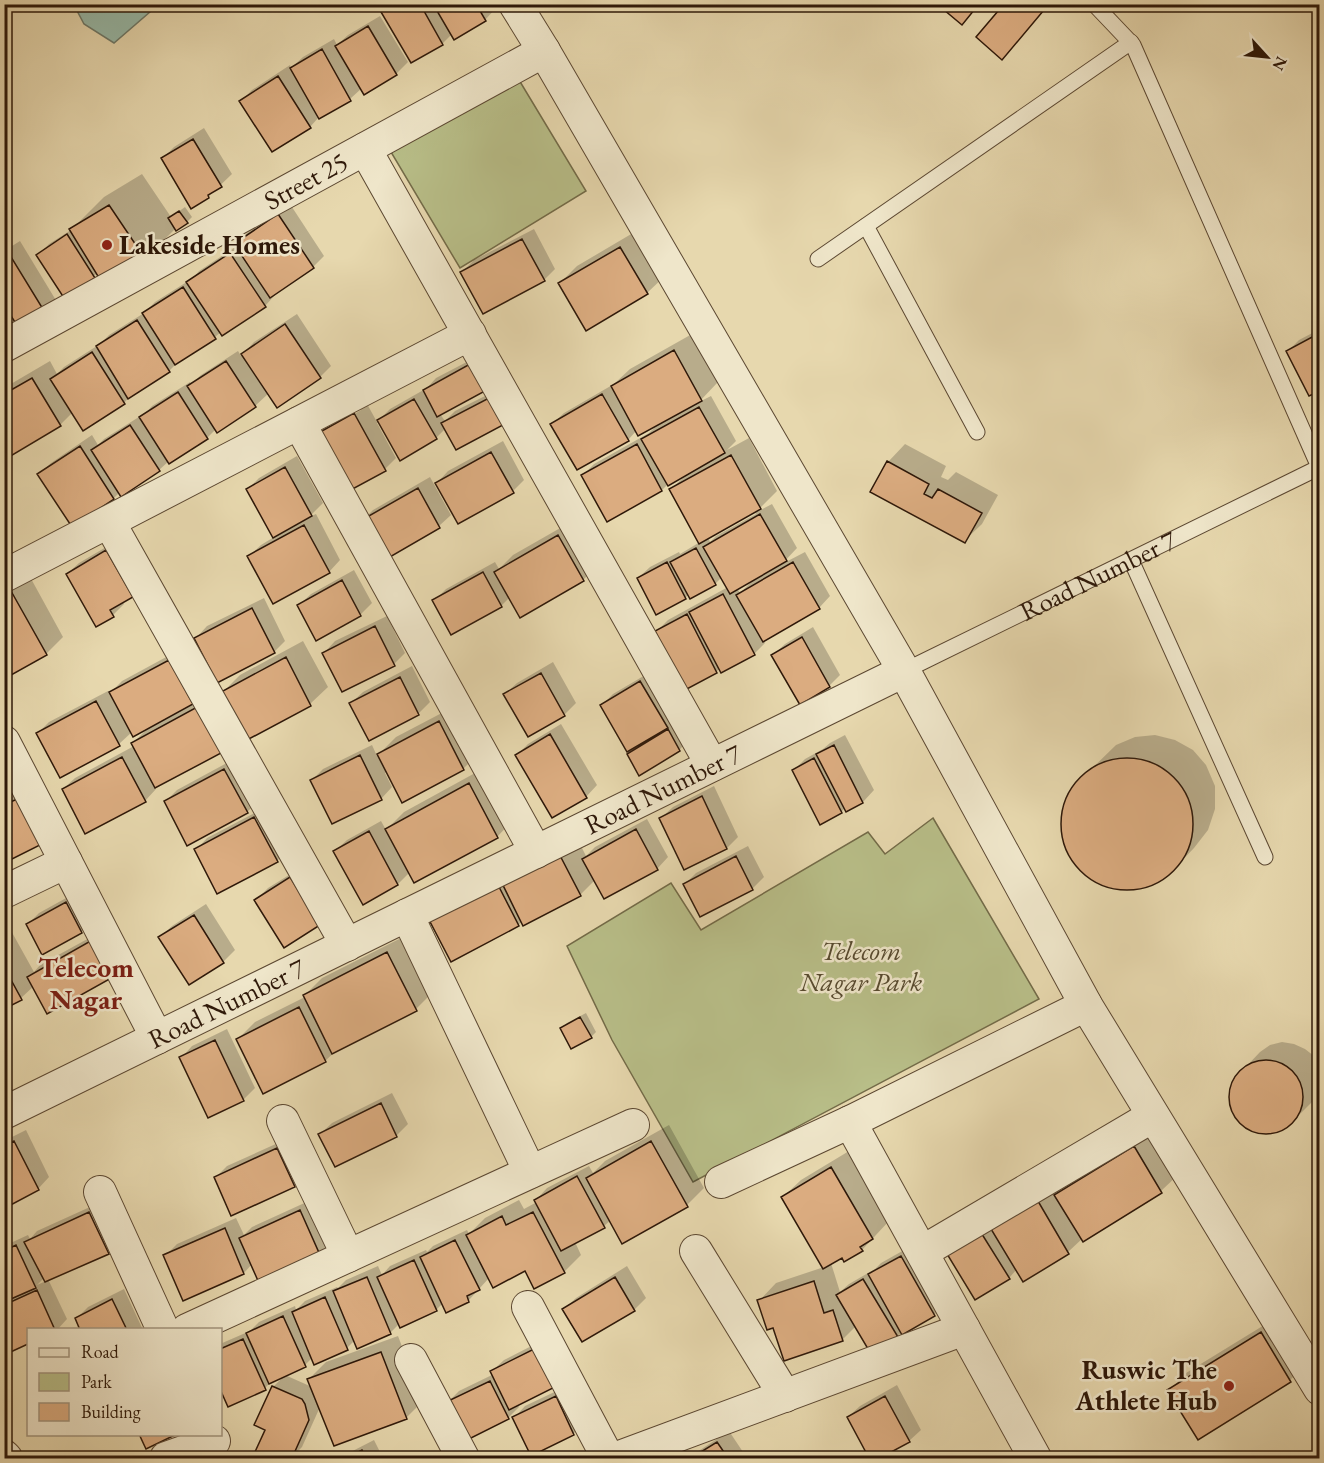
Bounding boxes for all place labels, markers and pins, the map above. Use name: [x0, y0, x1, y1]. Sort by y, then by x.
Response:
place label: Lakeside Homes: [119, 227, 300, 262]
marker: Lakeside Homes: [100, 238, 114, 252]
place label: Ruswic The Athlete Hub: [1074, 1352, 1217, 1418]
marker: Ruswic The Athlete Hub: [1222, 1379, 1236, 1393]

